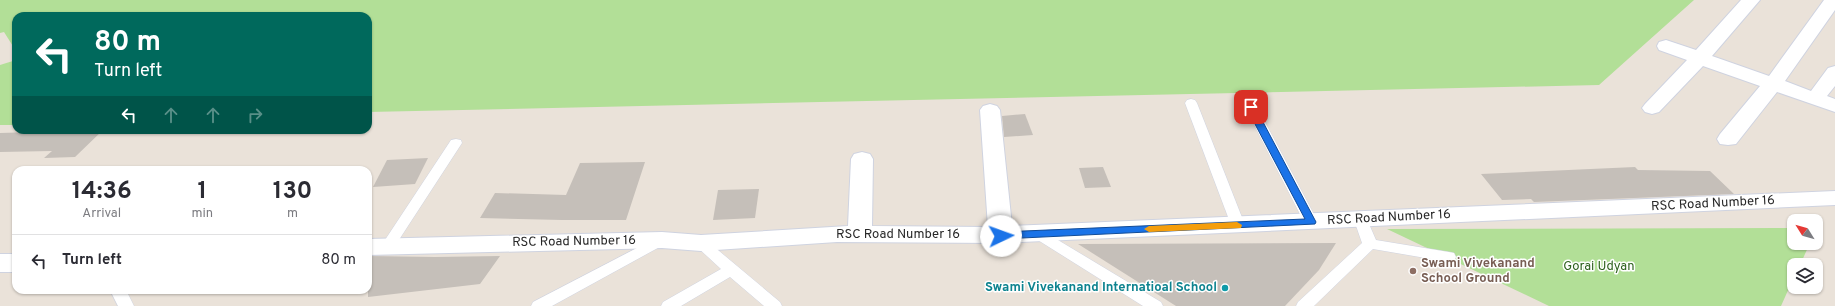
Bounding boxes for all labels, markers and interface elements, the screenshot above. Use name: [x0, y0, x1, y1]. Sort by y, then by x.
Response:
text: 80 m: [94, 25, 161, 61]
icon: left: [28, 28, 80, 80]
text: Turn left: [94, 60, 162, 83]
pin: [1234, 90, 1268, 124]
icon: arrive: [1240, 96, 1262, 118]
icon: left: [118, 104, 140, 126]
icon: ahead: [160, 104, 182, 126]
icon: ahead: [202, 104, 224, 126]
icon: right: [244, 104, 266, 126]
text: 14:36: [72, 177, 132, 207]
text: 1: [198, 177, 207, 207]
text: 130: [273, 177, 312, 207]
street label: RSC Road Number 16: [1651, 193, 1775, 215]
text: Arrival: [82, 206, 121, 222]
text: min: [191, 206, 213, 222]
text: m: [287, 206, 298, 222]
street label: RSC Road Number 16: [1327, 207, 1451, 229]
north arrow: [1787, 214, 1823, 250]
map controls: [1787, 214, 1823, 294]
position arrow: [980, 215, 1022, 257]
street label: RSC Road Number 16: [836, 227, 960, 243]
street label: RSC Road Number 16: [512, 233, 636, 251]
icon: left: [28, 250, 50, 272]
text: Turn left: [62, 251, 122, 270]
text: 80 m: [321, 251, 356, 270]
place label: Swami Vivekanand School Ground: [1421, 256, 1535, 287]
button: layers: [1787, 258, 1823, 294]
park label: Gorai Udyan: [1563, 259, 1635, 275]
marker: Swami Vivekanand School Ground: [1408, 266, 1418, 276]
place label: Swami Vivekanand Internatioal School: [985, 280, 1217, 296]
marker: Swami Vivekanand Internatioal School: [1220, 283, 1230, 293]

